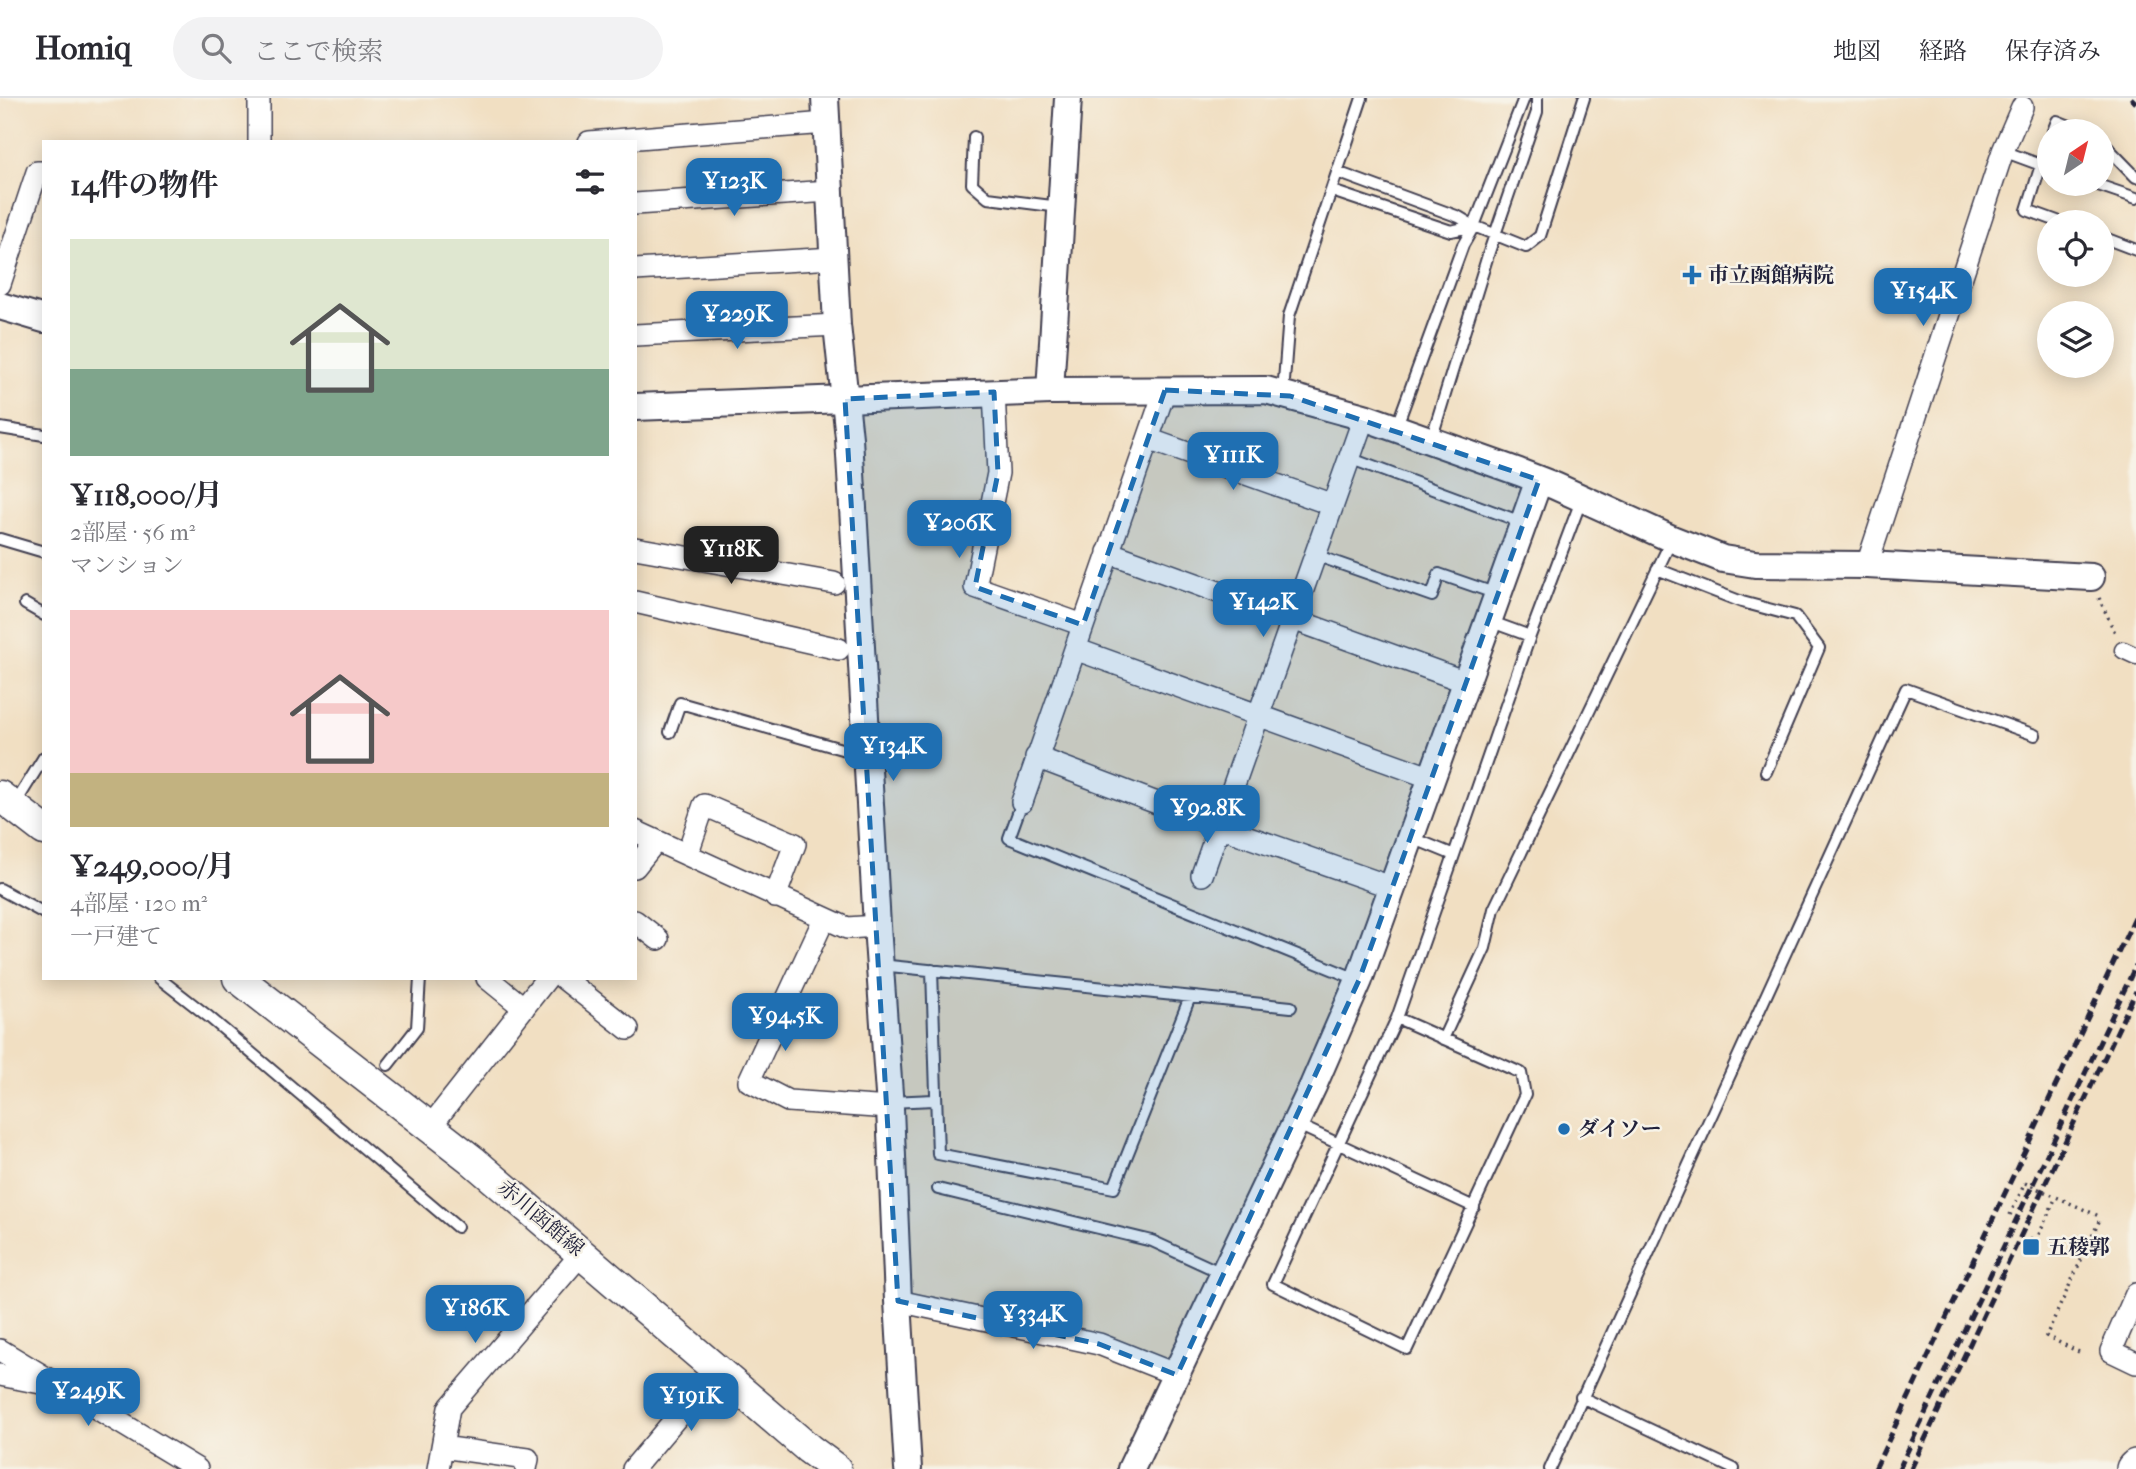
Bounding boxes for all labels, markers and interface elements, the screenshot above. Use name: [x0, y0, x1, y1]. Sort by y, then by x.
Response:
search box: [173, 17, 663, 80]
text: Homiq: [35, 29, 131, 68]
icon: search: [197, 29, 235, 67]
text: ここで検索: [253, 36, 383, 67]
text: 地図: [1833, 37, 1881, 65]
text: 経路: [1919, 37, 1967, 65]
text: 保存済み: [2005, 37, 2101, 65]
north arrow: [2037, 119, 2114, 196]
map controls: [2037, 119, 2114, 378]
pin: ¥123K: [685, 158, 783, 218]
icon: filters: [571, 163, 609, 201]
text: ¥123K: [702, 167, 766, 194]
text: 14件の物件: [70, 168, 218, 203]
button: locate: [2037, 210, 2114, 287]
place label: 市立函館病院: [1708, 263, 1834, 287]
marker: 市立函館病院: [1682, 265, 1702, 285]
pin: ¥154K: [1874, 268, 1972, 328]
text: ¥154K: [1890, 277, 1956, 304]
icon: home: [277, 285, 403, 411]
pin: ¥229K: [688, 292, 786, 351]
text: ¥229K: [702, 300, 772, 327]
button: layers: [2037, 301, 2114, 378]
pin: ¥111K: [1184, 432, 1282, 492]
text: ¥111K: [1203, 441, 1263, 468]
text: ¥118,000/月: [70, 478, 223, 513]
pin: ¥206K: [910, 500, 1008, 560]
text: ¥206K: [923, 509, 995, 536]
text: 2部屋 · 56 m²: [70, 519, 195, 546]
pin: ¥118K: [682, 526, 780, 586]
text: ¥118K: [700, 535, 762, 562]
text: マンション: [70, 552, 184, 579]
pin: ¥142K: [1214, 580, 1312, 639]
text: ¥142K: [1229, 588, 1297, 615]
icon: home: [277, 656, 403, 782]
pin: ¥134K: [844, 724, 942, 783]
text: ¥134K: [860, 732, 926, 759]
pin: ¥92.8K: [1150, 786, 1264, 845]
text: ¥92.8K: [1170, 794, 1244, 821]
text: ¥249,000/月: [70, 849, 235, 884]
text: 4部屋 · 120 m²: [70, 890, 207, 917]
text: 一戸建て: [70, 923, 162, 950]
pin: ¥94.5K: [728, 993, 842, 1053]
text: ¥94.5K: [748, 1002, 822, 1029]
place label: ダイソー: [1578, 1117, 1662, 1141]
marker: ダイソー: [1556, 1121, 1572, 1137]
street label: 赤川函館線: [493, 1175, 589, 1261]
place label: 五稜郭: [2047, 1235, 2110, 1259]
marker: 五稜郭: [2021, 1237, 2041, 1257]
pin: ¥186K: [426, 1286, 524, 1345]
pin: ¥334K: [984, 1292, 1082, 1351]
text: ¥186K: [442, 1294, 508, 1321]
text: ¥334K: [999, 1300, 1067, 1327]
pin: ¥249K: [39, 1368, 137, 1428]
pin: ¥191K: [642, 1374, 740, 1433]
text: ¥249K: [52, 1377, 124, 1404]
text: ¥191K: [659, 1382, 723, 1409]

